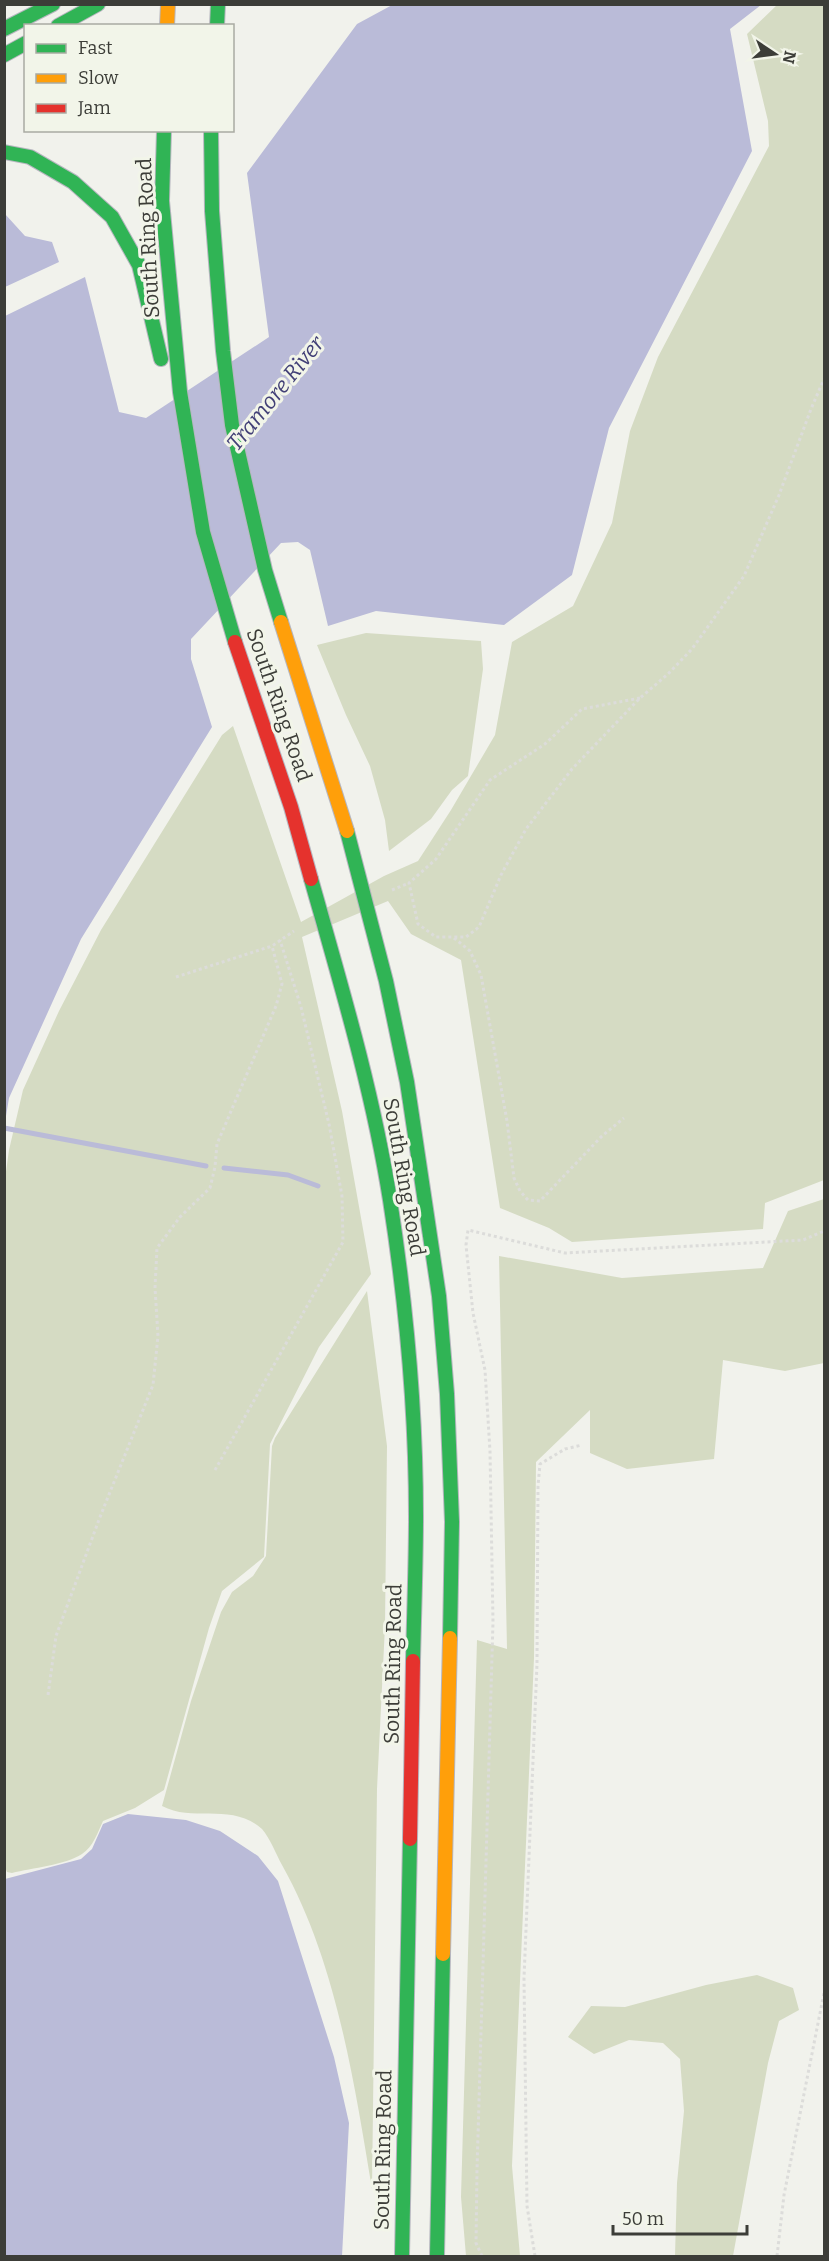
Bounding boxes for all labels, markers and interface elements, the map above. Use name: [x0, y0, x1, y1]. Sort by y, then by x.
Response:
legend: [24, 24, 234, 132]
north arrow: [745, 24, 805, 84]
text: Fast: [78, 37, 113, 59]
text: N: [778, 49, 800, 65]
text: Slow: [78, 67, 119, 89]
text: Jam: [77, 97, 111, 119]
street label: South Ring Road: [131, 157, 165, 319]
water label: Tramore River: [221, 330, 331, 456]
street label: South Ring Road: [241, 625, 317, 785]
street label: South Ring Road: [377, 1096, 431, 1258]
street label: South Ring Road: [379, 1584, 407, 1744]
street label: South Ring Road: [369, 2070, 397, 2230]
scale bar: [613, 2198, 746, 2236]
text: 50 m: [622, 2208, 664, 2230]

